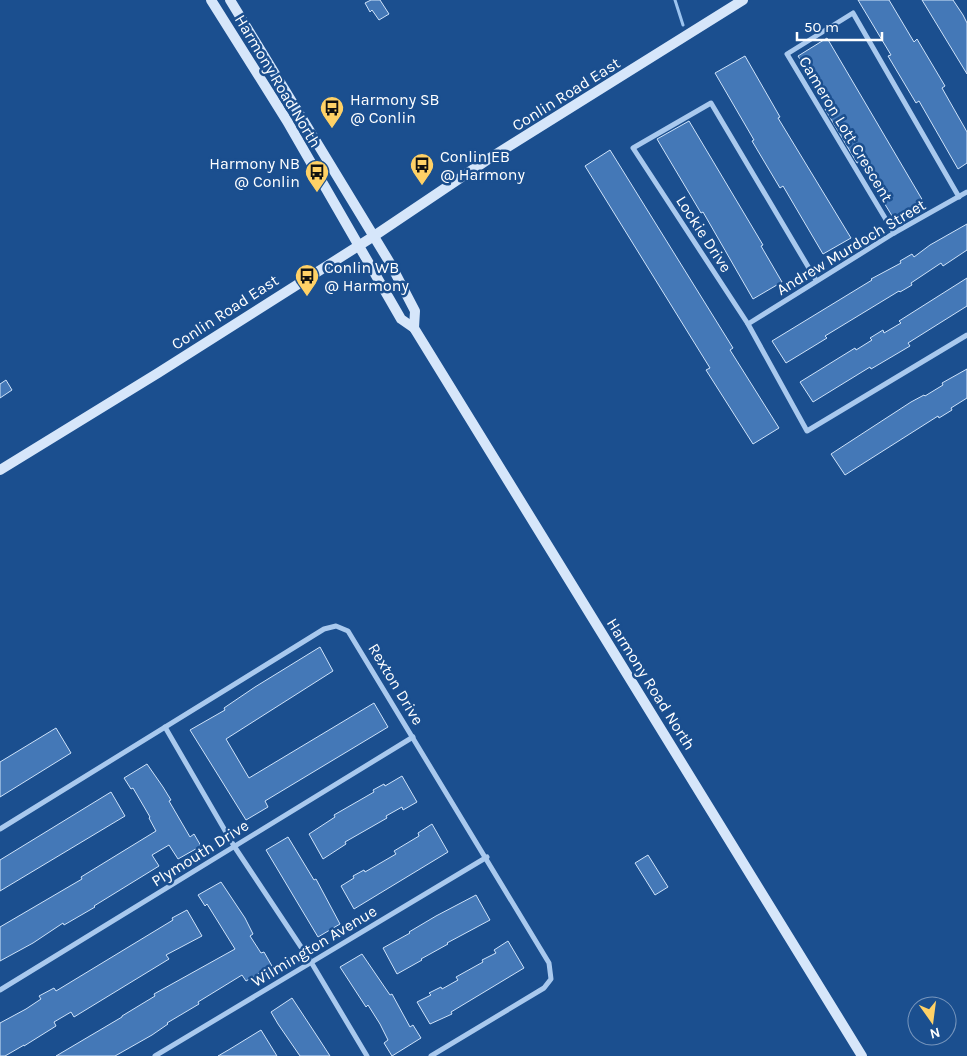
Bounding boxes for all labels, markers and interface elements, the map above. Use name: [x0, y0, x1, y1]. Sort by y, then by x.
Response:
scale bar: [797, 10, 882, 42]
street label: Harmony Road North: [231, 11, 325, 151]
text: 50 m: [804, 18, 839, 36]
street label: Conlin Road East: [508, 53, 624, 135]
street label: Cameron Lott Crescent: [795, 53, 897, 205]
place label: Harmony SB @ Conlin: [350, 90, 440, 127]
bus stop icon: Harmony SB @ Conlin: [319, 95, 345, 129]
place label: Conlin EB @ Harmony: [440, 147, 525, 184]
bus stop icon: Conlin EB @ Harmony: [409, 152, 435, 186]
place label: Harmony NB @ Conlin: [209, 154, 300, 191]
bus stop icon: Harmony NB @ Conlin: [304, 159, 330, 193]
street label: Lockie Drive: [672, 192, 736, 276]
street label: Andrew Murdoch Street: [773, 195, 929, 299]
place label: Conlin WB @ Harmony: [324, 258, 409, 295]
bus stop icon: Conlin WB @ Harmony: [294, 263, 320, 297]
street label: Conlin Road East: [168, 270, 282, 354]
street label: Harmony Road North: [603, 615, 699, 753]
street label: Rexton Drive: [364, 640, 428, 728]
street label: Plymouth Drive: [148, 816, 252, 890]
street label: Wilmington Avenue: [248, 901, 380, 991]
north arrow: [907, 996, 957, 1046]
text: N: [928, 1024, 942, 1043]

